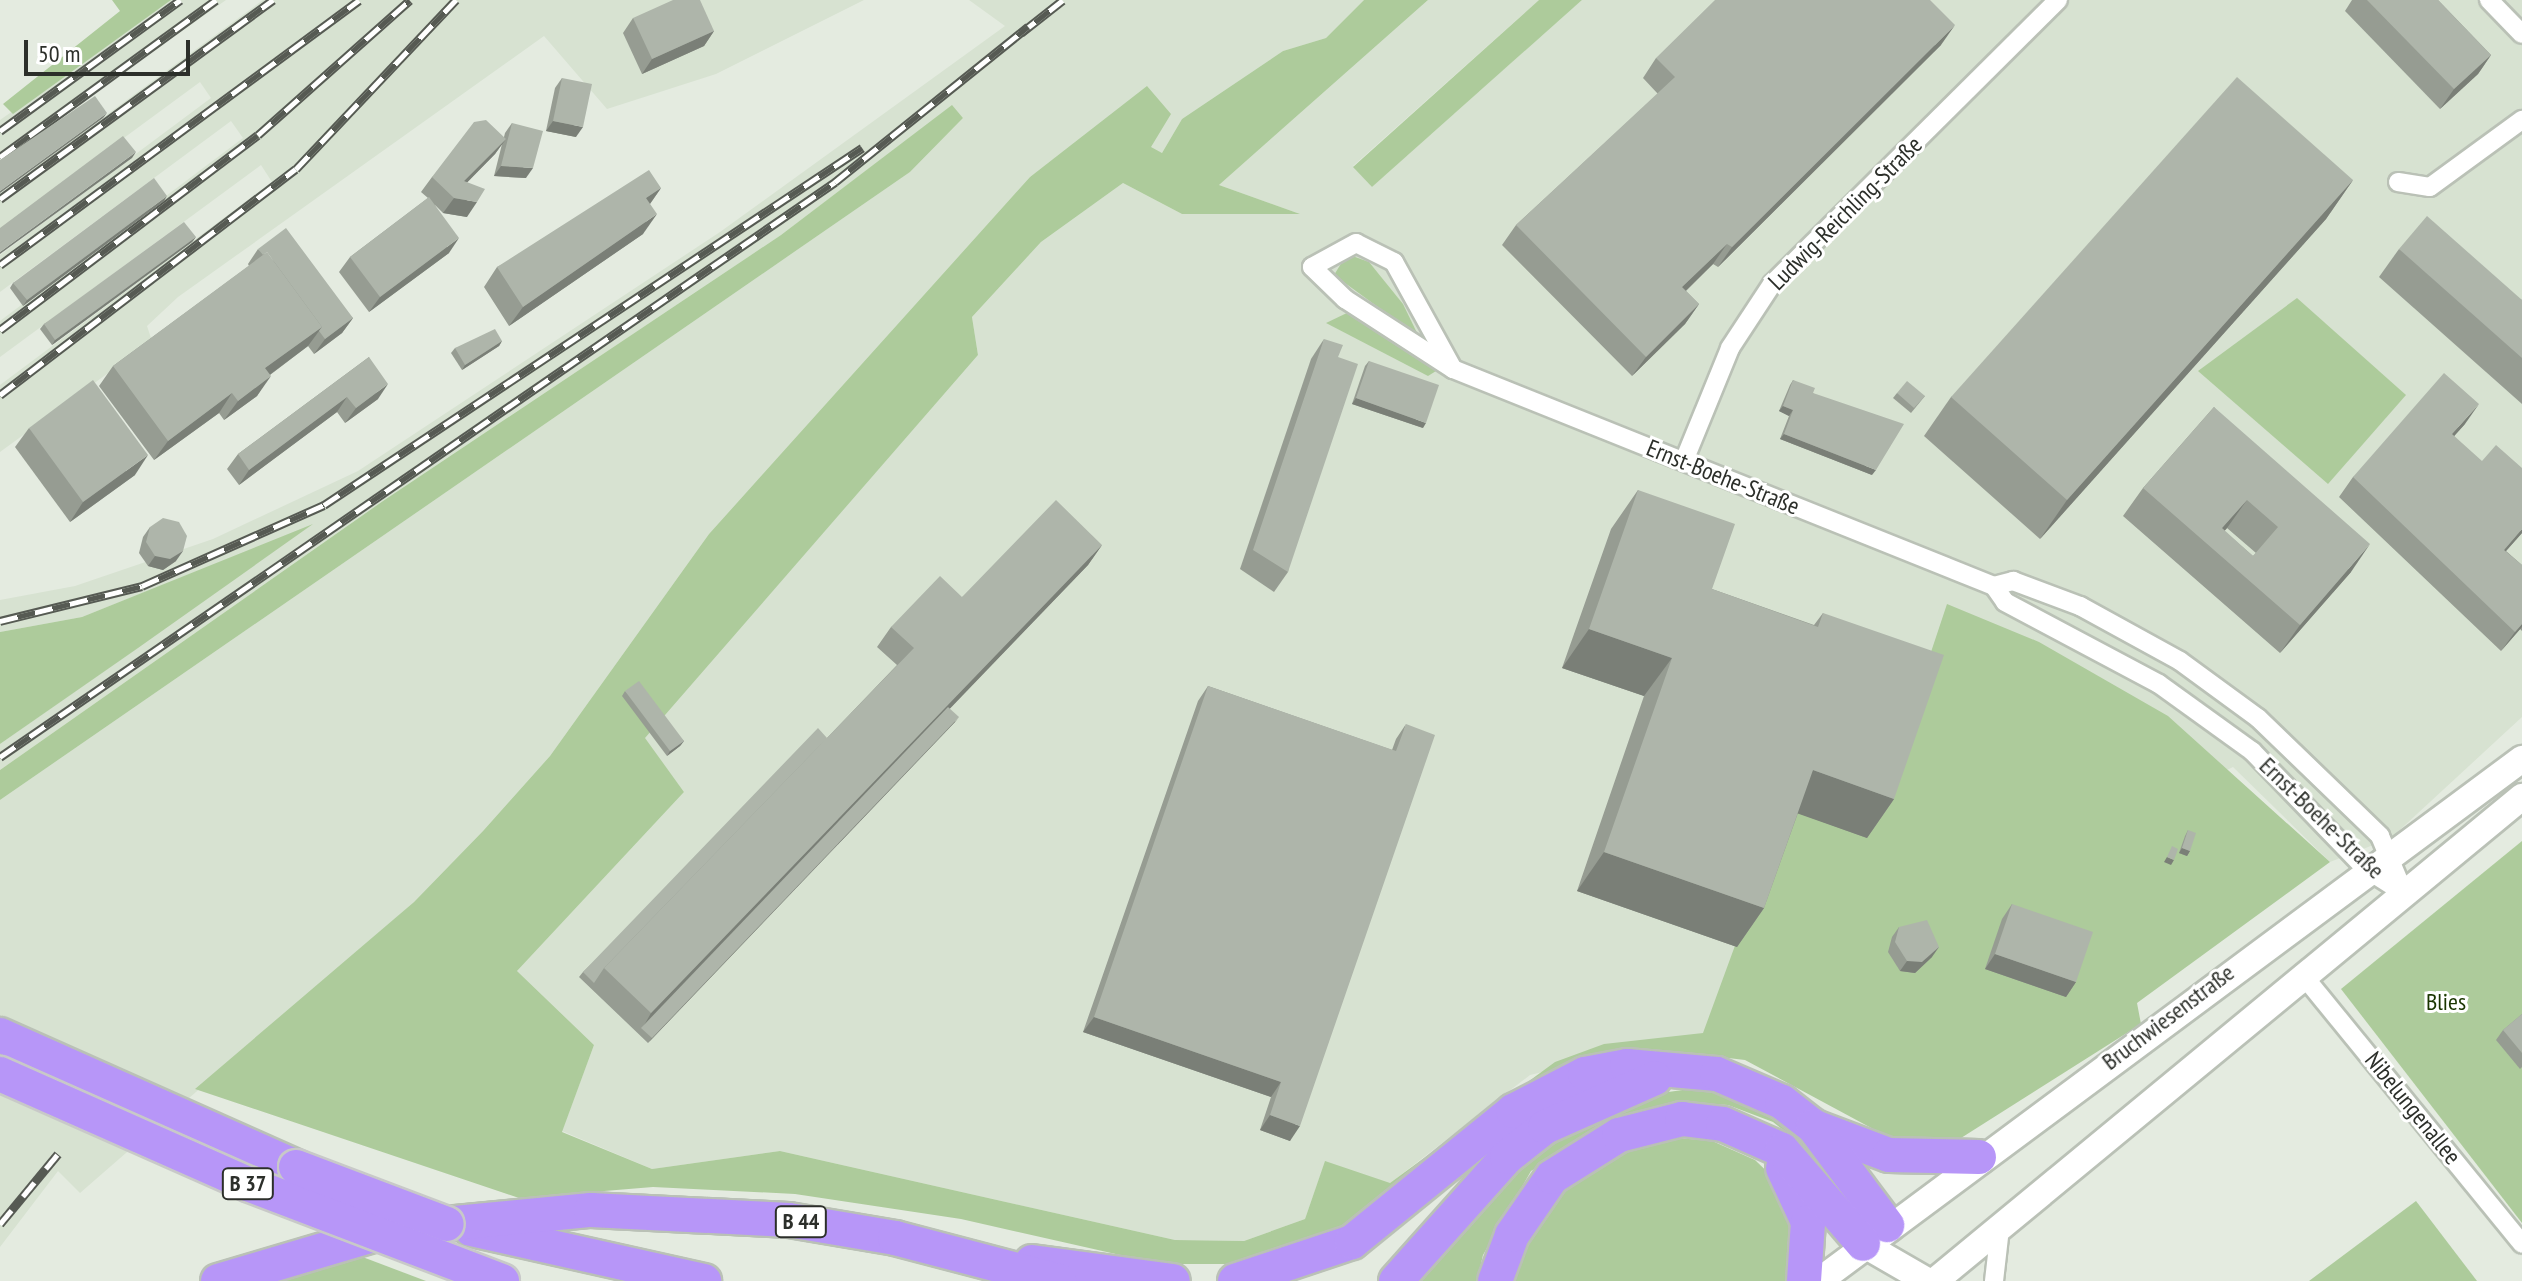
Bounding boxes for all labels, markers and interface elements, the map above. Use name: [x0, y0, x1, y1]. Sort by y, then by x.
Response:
scale bar: [28, 24, 194, 74]
text: 50 m: [38, 38, 80, 69]
street label: Ludwig-Reichling-Straße: [1762, 130, 1928, 296]
street label: Ernst-Boehe-Straße: [1642, 433, 1804, 521]
street label: Ernst-Boehe-Straße: [2254, 751, 2390, 885]
street label: Bruchwiesenstraße: [2096, 958, 2240, 1076]
park label: Blies: [2426, 988, 2466, 1016]
street label: Nibelungenallee: [2359, 1046, 2467, 1170]
road number: B 37: [220, 1166, 276, 1202]
road number: B 44: [773, 1204, 829, 1240]

